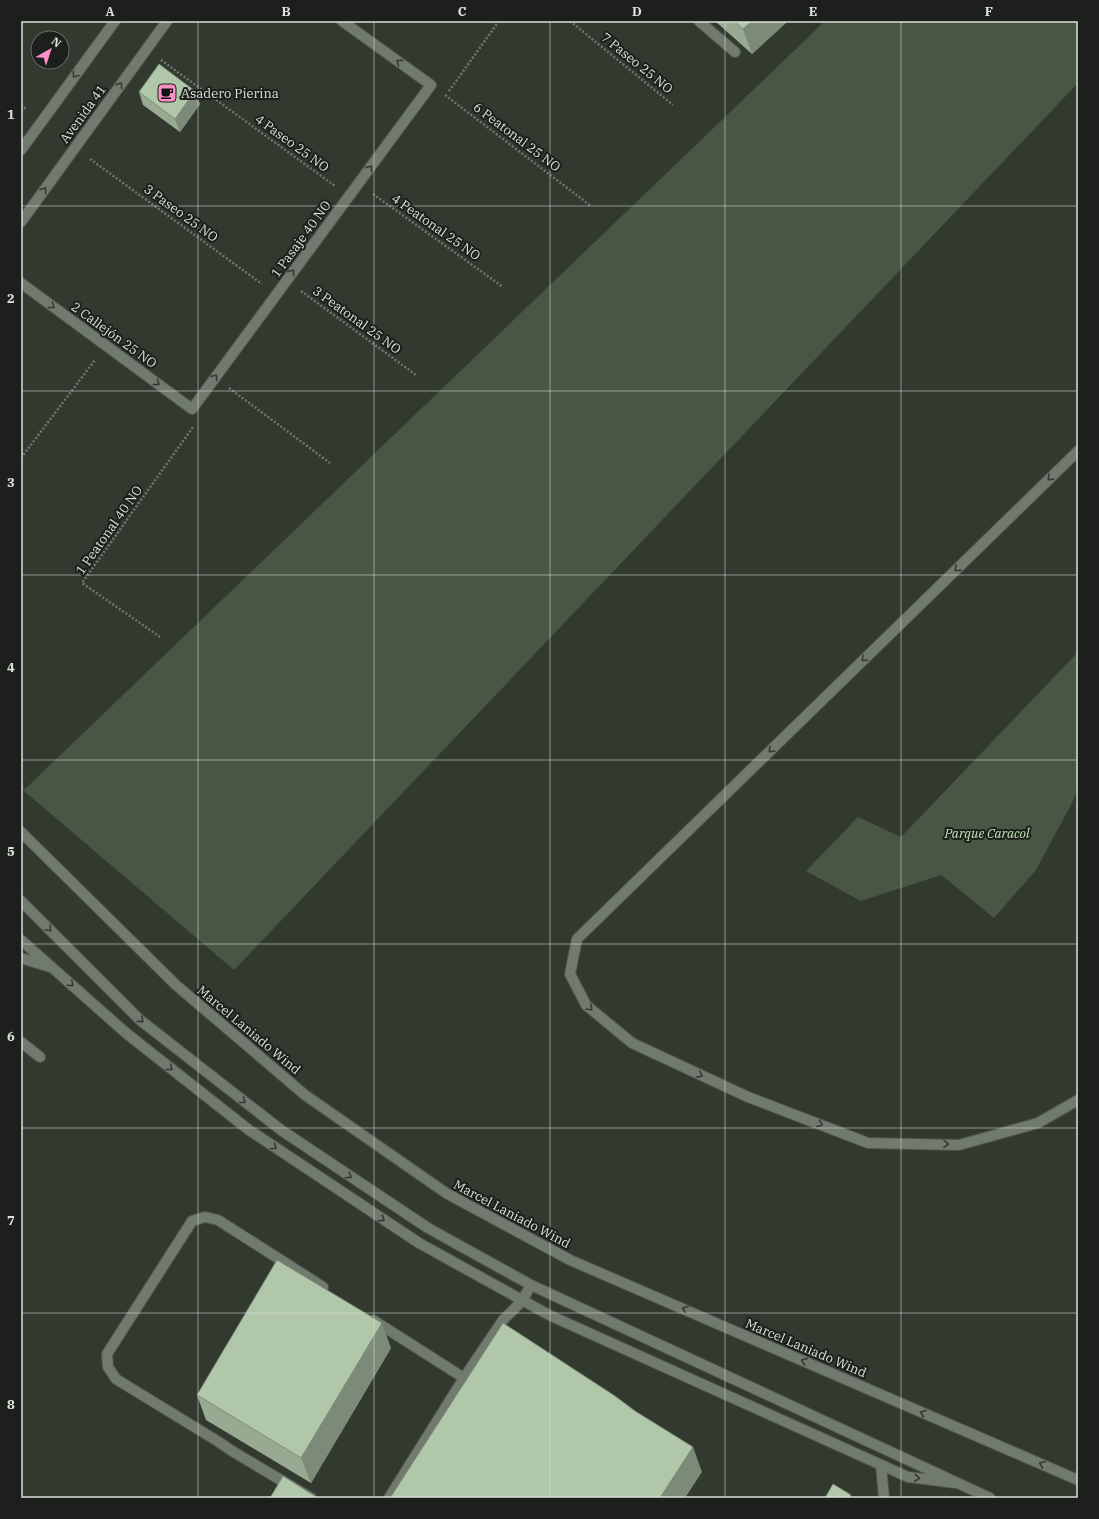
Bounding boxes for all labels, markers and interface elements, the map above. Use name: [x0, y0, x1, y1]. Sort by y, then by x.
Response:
text: A: [105, 3, 115, 20]
text: B: [281, 3, 291, 20]
text: C: [458, 3, 467, 20]
text: D: [632, 3, 642, 20]
text: E: [809, 3, 817, 20]
text: F: [985, 3, 993, 20]
street label: 7 Paseo 25 NO: [598, 29, 676, 97]
north arrow: [30, 30, 70, 70]
text: N: [49, 34, 64, 51]
one-way arrow: [396, 59, 403, 67]
one-way arrow: [73, 71, 80, 78]
street label: Avenida 41: [56, 81, 110, 147]
one-way arrow: [115, 82, 123, 89]
cafe icon: Asadero Pierina: [156, 82, 178, 104]
place label: Asadero Pierina: [181, 85, 279, 102]
street label: 6 Peatonal 25 NO: [470, 99, 564, 175]
text: 1: [7, 106, 15, 123]
street label: 4 Paseo 25 NO: [252, 110, 332, 176]
one-way arrow: [365, 165, 372, 172]
street label: 3 Paseo 25 NO: [141, 180, 221, 246]
one-way arrow: [39, 187, 47, 194]
street label: 4 Peatonal 25 NO: [388, 190, 484, 264]
street label: 1 Pasaje 40 NO: [267, 197, 335, 281]
one-way arrow: [288, 270, 295, 277]
street label: 3 Peatonal 25 NO: [310, 282, 404, 358]
text: 2: [7, 290, 15, 307]
street label: 2 Callejón 25 NO: [68, 298, 160, 372]
one-way arrow: [48, 301, 55, 308]
one-way arrow: [211, 375, 218, 382]
one-way arrow: [153, 378, 160, 386]
one-way arrow: [1047, 473, 1055, 481]
text: 3: [7, 474, 15, 491]
street label: 1 Peatonal 40 NO: [72, 482, 146, 578]
one-way arrow: [954, 564, 962, 572]
one-way arrow: [861, 655, 869, 662]
text: 4: [7, 659, 15, 676]
one-way arrow: [768, 745, 776, 753]
park label: Parque Caracol: [943, 825, 1030, 842]
text: 5: [7, 843, 15, 860]
one-way arrow: [44, 924, 52, 932]
one-way arrow: [66, 979, 74, 987]
street label: Marcel Laniado Wind: [194, 982, 304, 1078]
one-way arrow: [585, 1003, 593, 1010]
one-way arrow: [136, 1016, 144, 1023]
text: 6: [7, 1028, 15, 1045]
one-way arrow: [166, 1063, 173, 1070]
one-way arrow: [695, 1070, 703, 1078]
one-way arrow: [239, 1096, 246, 1103]
one-way arrow: [816, 1120, 823, 1128]
one-way arrow: [943, 1140, 949, 1149]
one-way arrow: [270, 1142, 277, 1149]
one-way arrow: [345, 1171, 352, 1178]
street label: Marcel Laniado Wind: [451, 1176, 573, 1252]
text: 7: [7, 1212, 15, 1229]
one-way arrow: [378, 1214, 385, 1221]
one-way arrow: [681, 1306, 689, 1314]
street label: Marcel Laniado Wind: [743, 1315, 869, 1381]
one-way arrow: [800, 1358, 808, 1366]
text: 8: [7, 1396, 15, 1413]
one-way arrow: [920, 1409, 927, 1417]
one-way arrow: [1039, 1461, 1046, 1469]
one-way arrow: [914, 1474, 920, 1483]

